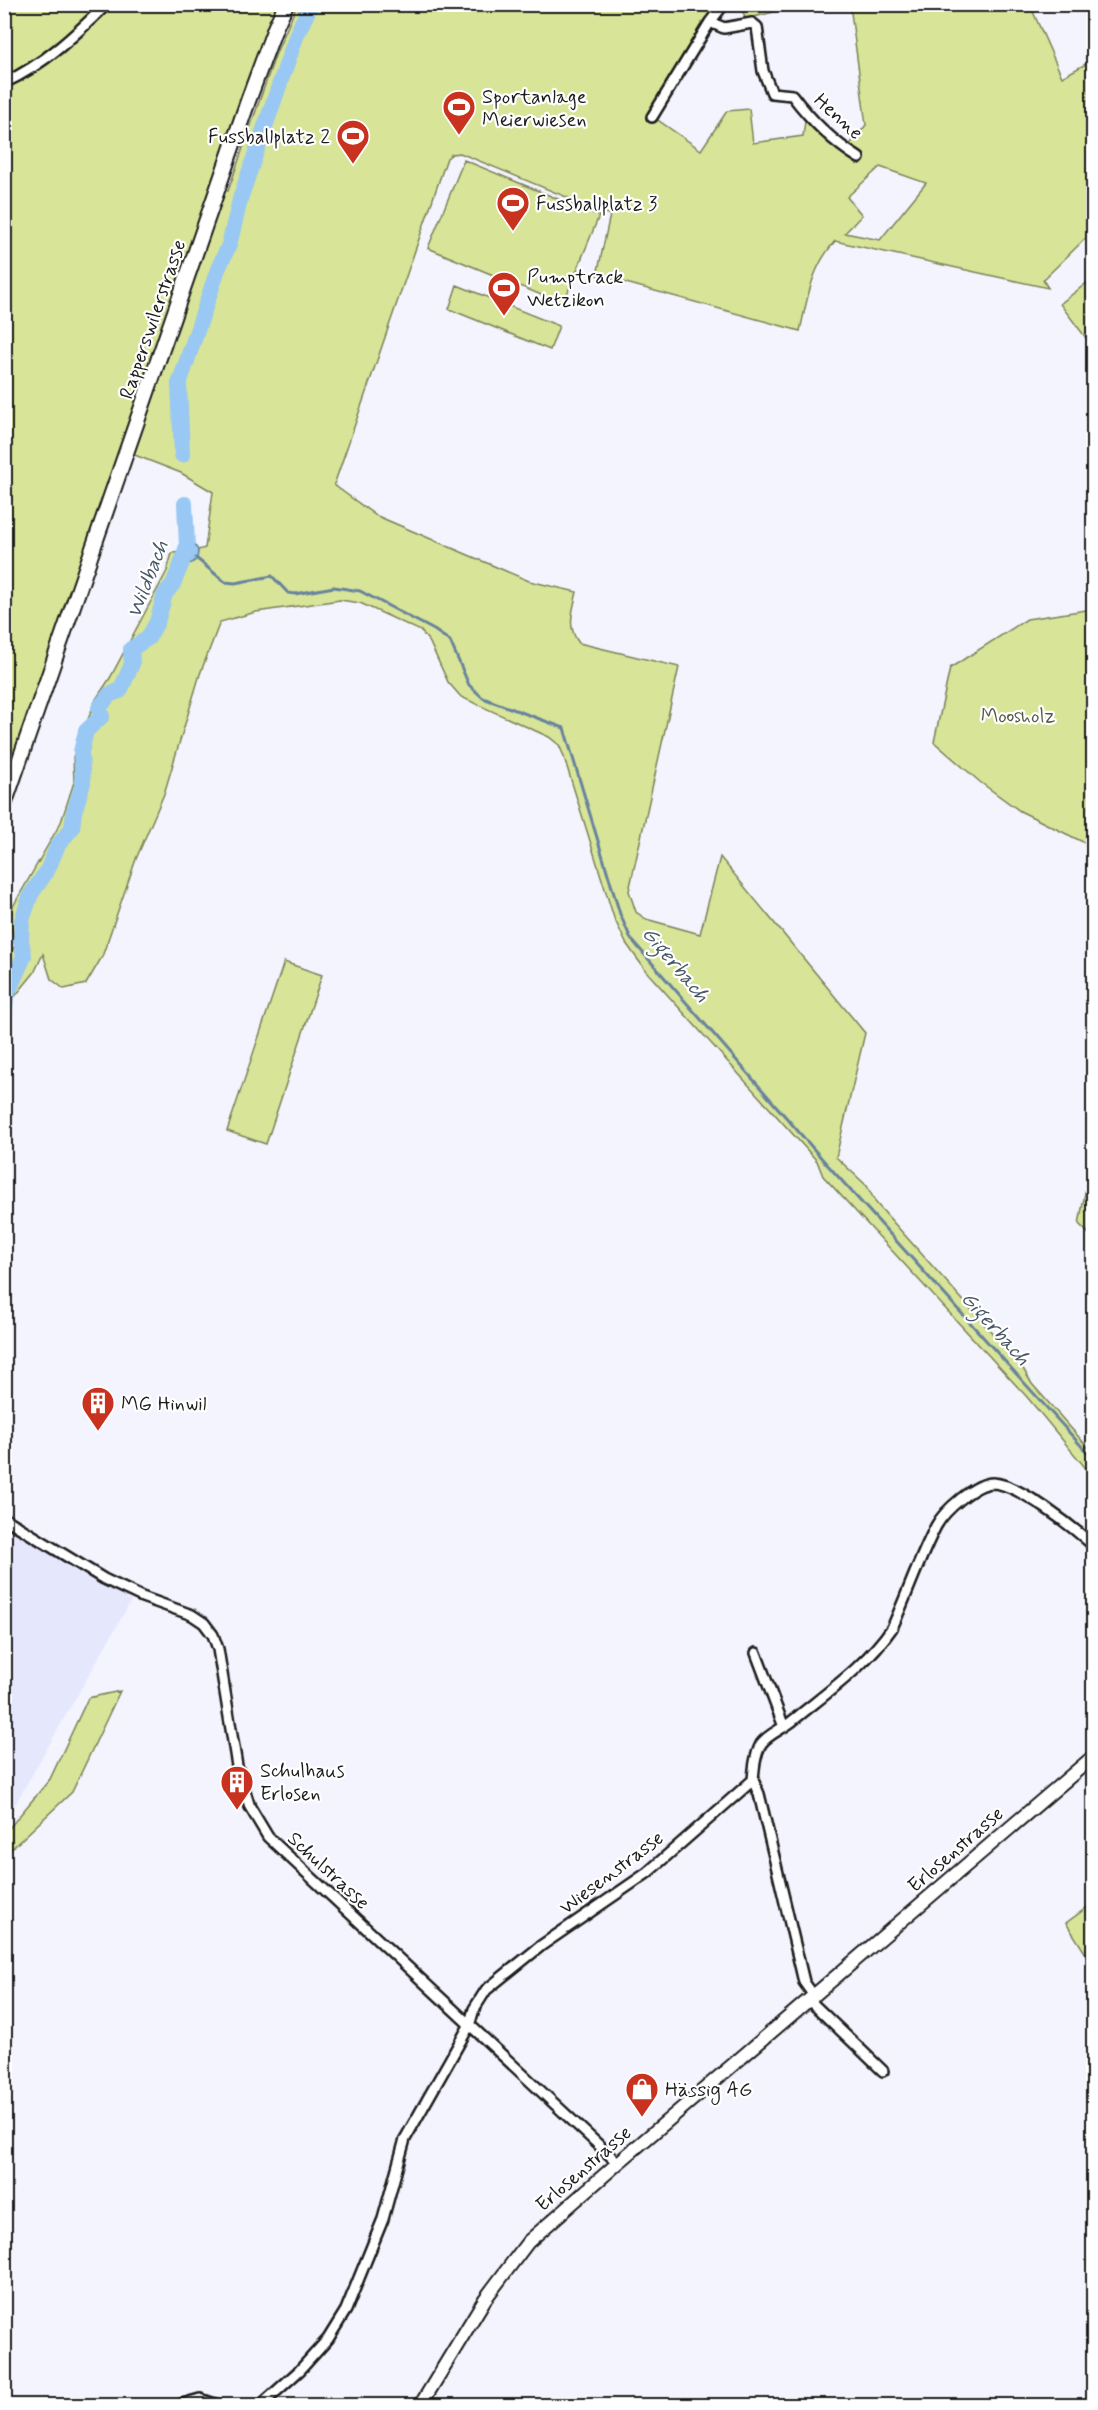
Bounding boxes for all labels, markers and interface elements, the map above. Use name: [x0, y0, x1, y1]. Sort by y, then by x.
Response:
place label: Sportanlage Meierwiesen: [482, 84, 587, 134]
street label: Henne: [807, 88, 869, 147]
sports icon: Sportanlage Meierwiesen: [441, 89, 477, 136]
sports icon: Fussballplatz 2: [335, 118, 371, 165]
place label: Fussballplatz 2: [208, 124, 330, 151]
sports icon: Fussballplatz 3: [495, 185, 531, 232]
place label: Fussballplatz 3: [536, 191, 657, 218]
street label: Rapperswilerstrasse: [113, 236, 193, 403]
place label: Pumptrack Wetzikon: [527, 264, 623, 314]
sports icon: Pumptrack Wetzikon: [486, 270, 522, 317]
water label: Wildbach: [120, 536, 176, 622]
park label: Moosholz: [981, 703, 1056, 730]
water label: Gigerbach: [634, 921, 716, 1010]
water label: Gigerbach: [953, 1285, 1036, 1374]
building icon: MG Hinwil: [80, 1385, 116, 1432]
place label: MG Hinwil: [121, 1391, 207, 1418]
place label: Schulhaus Erlosen: [260, 1758, 345, 1808]
building icon: Schulhaus Erlosen: [219, 1764, 255, 1811]
street label: Erlosenstrasse: [902, 1801, 1010, 1899]
street label: Wiesenstrasse: [554, 1825, 670, 1921]
street label: Schulstrasse: [281, 1826, 375, 1916]
shop icon: Hässig AG: [624, 2071, 660, 2118]
place label: Hässig AG: [665, 2077, 752, 2105]
street label: Erlosenstrasse: [530, 2120, 638, 2218]

